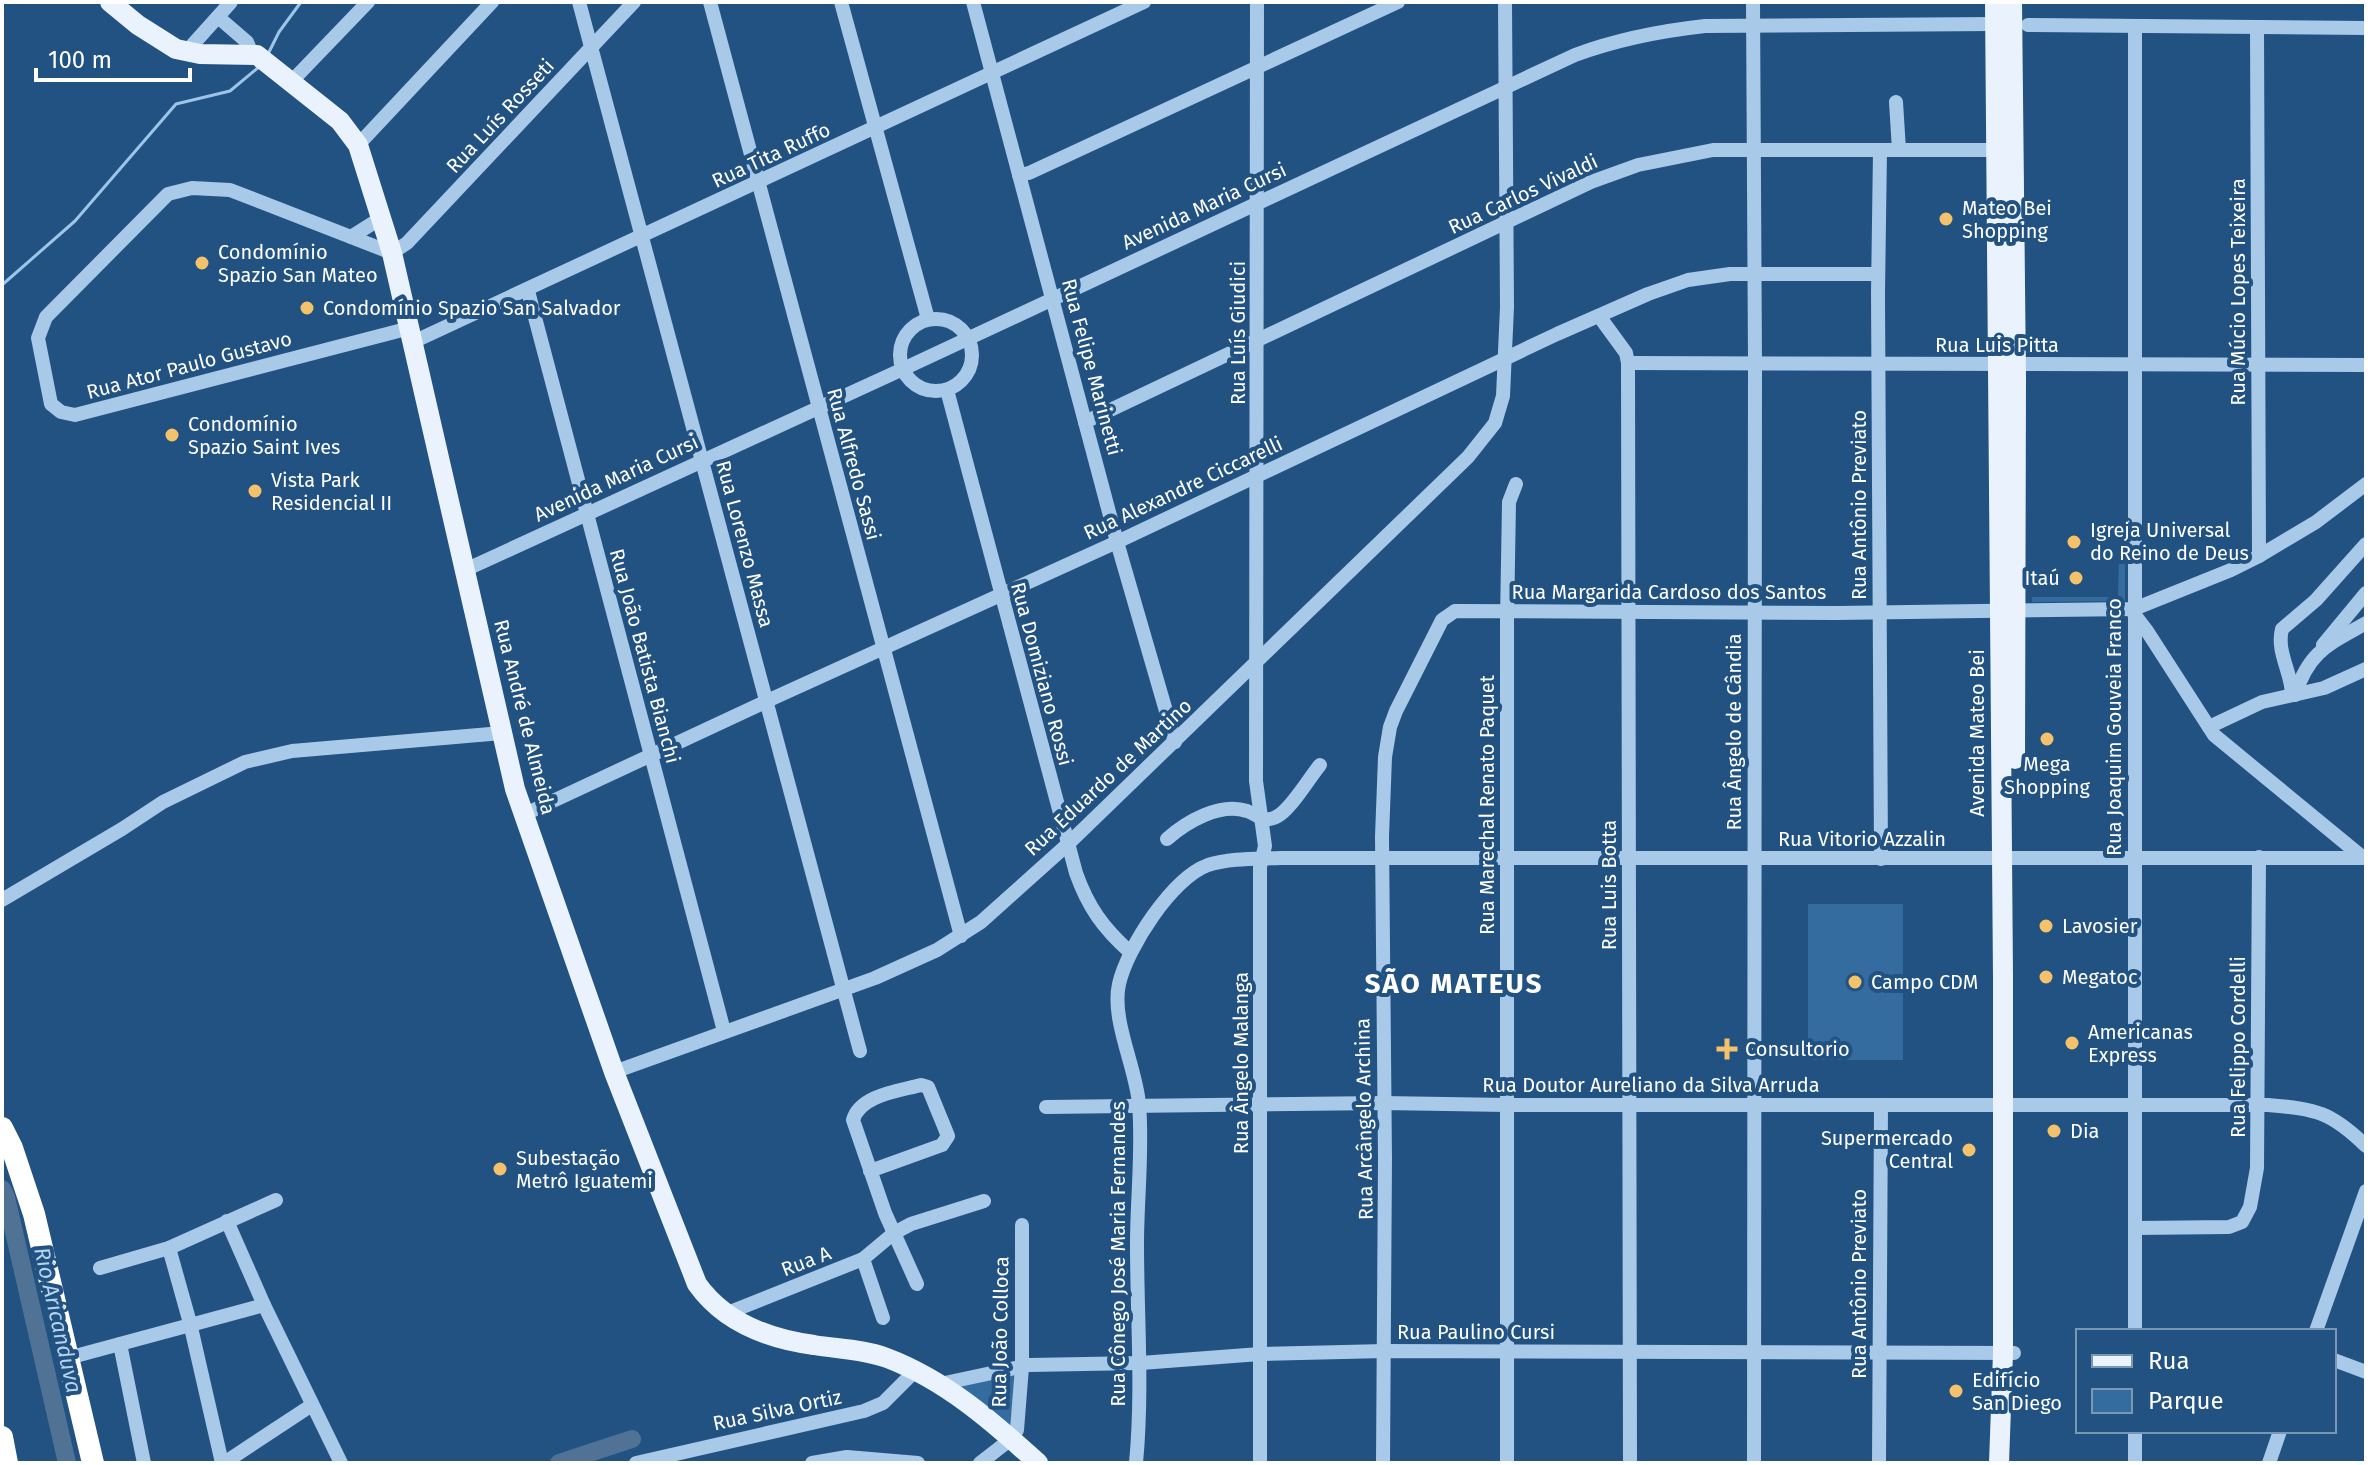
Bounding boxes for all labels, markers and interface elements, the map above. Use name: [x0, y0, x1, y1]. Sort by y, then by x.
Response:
scale bar: [36, 32, 190, 82]
text: 100 m: [48, 46, 112, 74]
street label: Rua Luís Rosseti: [441, 54, 559, 178]
street label: Rua Tita Ruffo: [708, 117, 834, 193]
street label: Rua Carlos Vivaldi: [1445, 149, 1601, 239]
street label: Avenida Maria Cursi: [1118, 157, 1290, 255]
street label: Rua Múcio Lopes Teixeira: [2226, 178, 2250, 406]
place label: Mateo Bei Shopping: [1962, 196, 2052, 243]
marker: Mateo Bei Shopping: [1937, 210, 1955, 228]
place label: Condomínio Spazio San Mateo: [218, 240, 378, 287]
marker: Condomínio Spazio San Mateo: [193, 254, 211, 272]
street label: Rua Luís Giudici: [1226, 261, 1250, 405]
street label: Rua Felipe Marinetti: [1057, 276, 1127, 458]
place label: Condomínio Spazio San Salvador: [323, 296, 621, 320]
marker: Condomínio Spazio San Salvador: [298, 299, 316, 317]
street label: Rua Ator Paulo Gustavo: [84, 326, 294, 404]
street label: Rua Luis Pitta: [1935, 333, 2059, 357]
street label: Rua Alfredo Sassi: [822, 385, 886, 543]
street label: Rua Antônio Previato: [1847, 410, 1871, 600]
place label: Condomínio Spazio Saint Ives: [188, 412, 340, 459]
marker: Condomínio Spazio Saint Ives: [163, 426, 181, 444]
street label: Avenida Maria Cursi: [530, 429, 702, 527]
street label: Rua Alexandre Ciccarelli: [1080, 431, 1286, 545]
street label: Rua Lorenzo Massa: [711, 458, 779, 630]
place label: Vista Park Residencial II: [271, 468, 392, 515]
marker: Vista Park Residencial II: [246, 482, 264, 500]
place label: Igreja Universal do Reino de Deus: [2090, 518, 2249, 565]
marker: Igreja Universal do Reino de Deus: [2065, 533, 2083, 551]
street label: Rua João Batista Bianchi: [605, 546, 685, 766]
place label: Itaú: [2025, 566, 2060, 590]
marker: Itaú: [2067, 569, 2085, 587]
street label: Rua Domiziano Rossi: [1006, 580, 1078, 768]
street label: Rua Margarida Cardoso dos Santos: [1512, 580, 1826, 604]
street label: Rua Joaquim Gouveia Franco: [2102, 598, 2126, 856]
street label: Rua André de Almeida: [489, 617, 561, 817]
street label: Rua Ângelo de Cândia: [1722, 633, 1746, 831]
street label: Avenida Mateo Bei: [1965, 649, 1989, 817]
street label: Rua Marechal Renato Paquet: [1475, 674, 1499, 935]
street label: Rua Eduardo de Martino: [1020, 693, 1196, 861]
marker: Mega Shopping: [2038, 730, 2056, 748]
place label: Mega Shopping: [2004, 752, 2091, 799]
street label: Rua Luis Botta: [1597, 820, 1621, 950]
street label: Rua Vitorio Azzalin: [1778, 827, 1946, 851]
place label: Lavosier: [2062, 914, 2138, 938]
marker: Lavosier: [2037, 917, 2055, 935]
street label: Rua Felippo Cordelli: [2226, 956, 2250, 1138]
place label: Megatoc: [2062, 965, 2138, 989]
district label: SÃO MATEUS: [1364, 967, 1544, 1000]
marker: Megatoc: [2037, 968, 2055, 986]
place label: Campo CDM: [1871, 970, 1978, 994]
street label: Rua Ângelo Malanga: [1229, 972, 1253, 1154]
marker: Campo CDM: [1846, 973, 1864, 991]
street label: Rua Arcângelo Archina: [1350, 1018, 1378, 1220]
place label: Americanas Express: [2088, 1020, 2193, 1067]
marker: Americanas Express: [2063, 1034, 2081, 1052]
place label: Consultorio: [1745, 1037, 1850, 1061]
marker: Consultorio: [1716, 1038, 1738, 1060]
street label: Rua Doutor Aureliano da Silva Arruda: [1482, 1073, 1820, 1097]
street label: Rua Cônego José Maria Fernandes: [1106, 1101, 1130, 1407]
place label: Dia: [2070, 1119, 2099, 1143]
marker: Dia: [2045, 1122, 2063, 1140]
place label: Supermercado Central: [1821, 1126, 1953, 1173]
marker: Supermercado Central: [1960, 1141, 1978, 1159]
place label: Subestação Metrô Iguatemi: [516, 1146, 653, 1193]
marker: Subestação Metrô Iguatemi: [491, 1160, 509, 1178]
street label: Rua Antônio Previato: [1847, 1189, 1871, 1379]
street label: Rua A: [778, 1240, 835, 1281]
water label: Rio Aricanduva: [28, 1245, 88, 1395]
street label: Rua João Colloca: [987, 1256, 1013, 1408]
street label: Rua Paulino Cursi: [1397, 1320, 1555, 1344]
legend: [2076, 1329, 2336, 1433]
text: Rua: [2148, 1347, 2190, 1375]
place label: Edifício San Diego: [1972, 1368, 2062, 1415]
marker: Edifício San Diego: [1947, 1382, 1965, 1400]
street label: Rua Silva Ortiz: [710, 1385, 844, 1435]
text: Parque: [2148, 1387, 2224, 1415]

